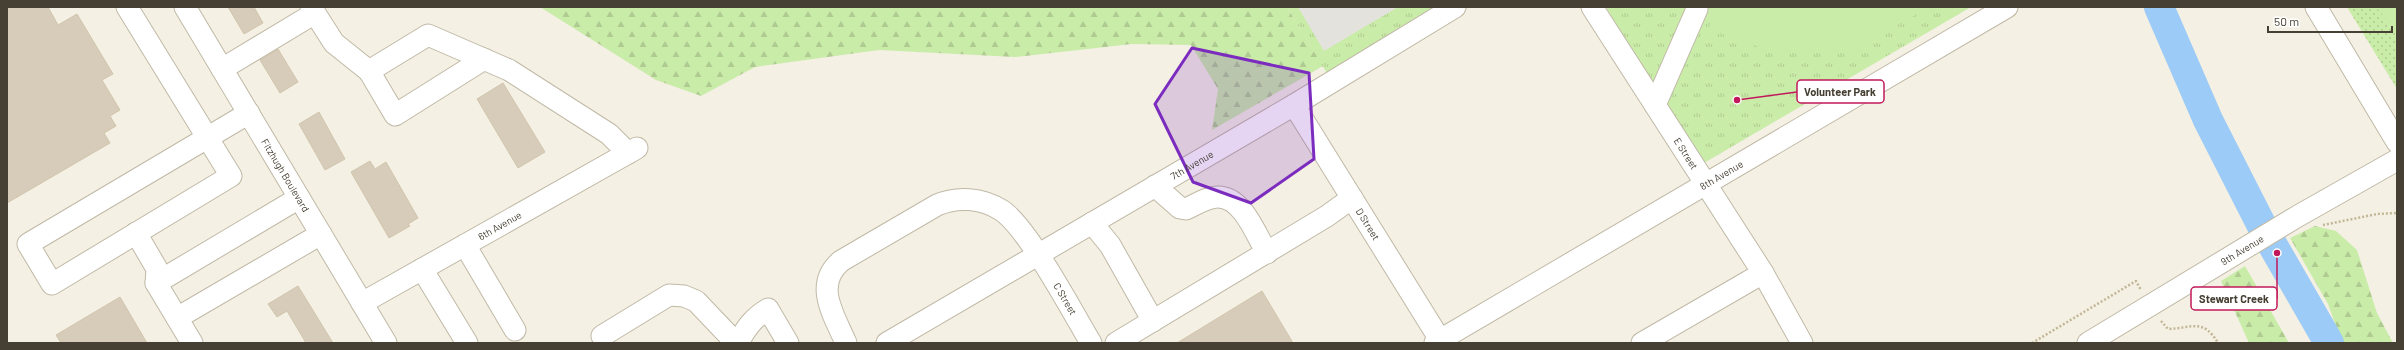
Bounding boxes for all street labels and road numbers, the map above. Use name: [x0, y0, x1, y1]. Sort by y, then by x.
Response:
street label: E Street: [1671, 135, 1701, 172]
street label: Fitzhugh Boulevard: [259, 136, 312, 214]
street label: 7th Avenue: [1168, 148, 1215, 182]
street label: 8th Avenue: [1697, 157, 1745, 192]
street label: D Street: [1353, 206, 1383, 242]
street label: 6th Avenue: [476, 208, 524, 242]
street label: 9th Avenue: [2218, 232, 2266, 267]
street label: C Street: [1051, 280, 1080, 317]

